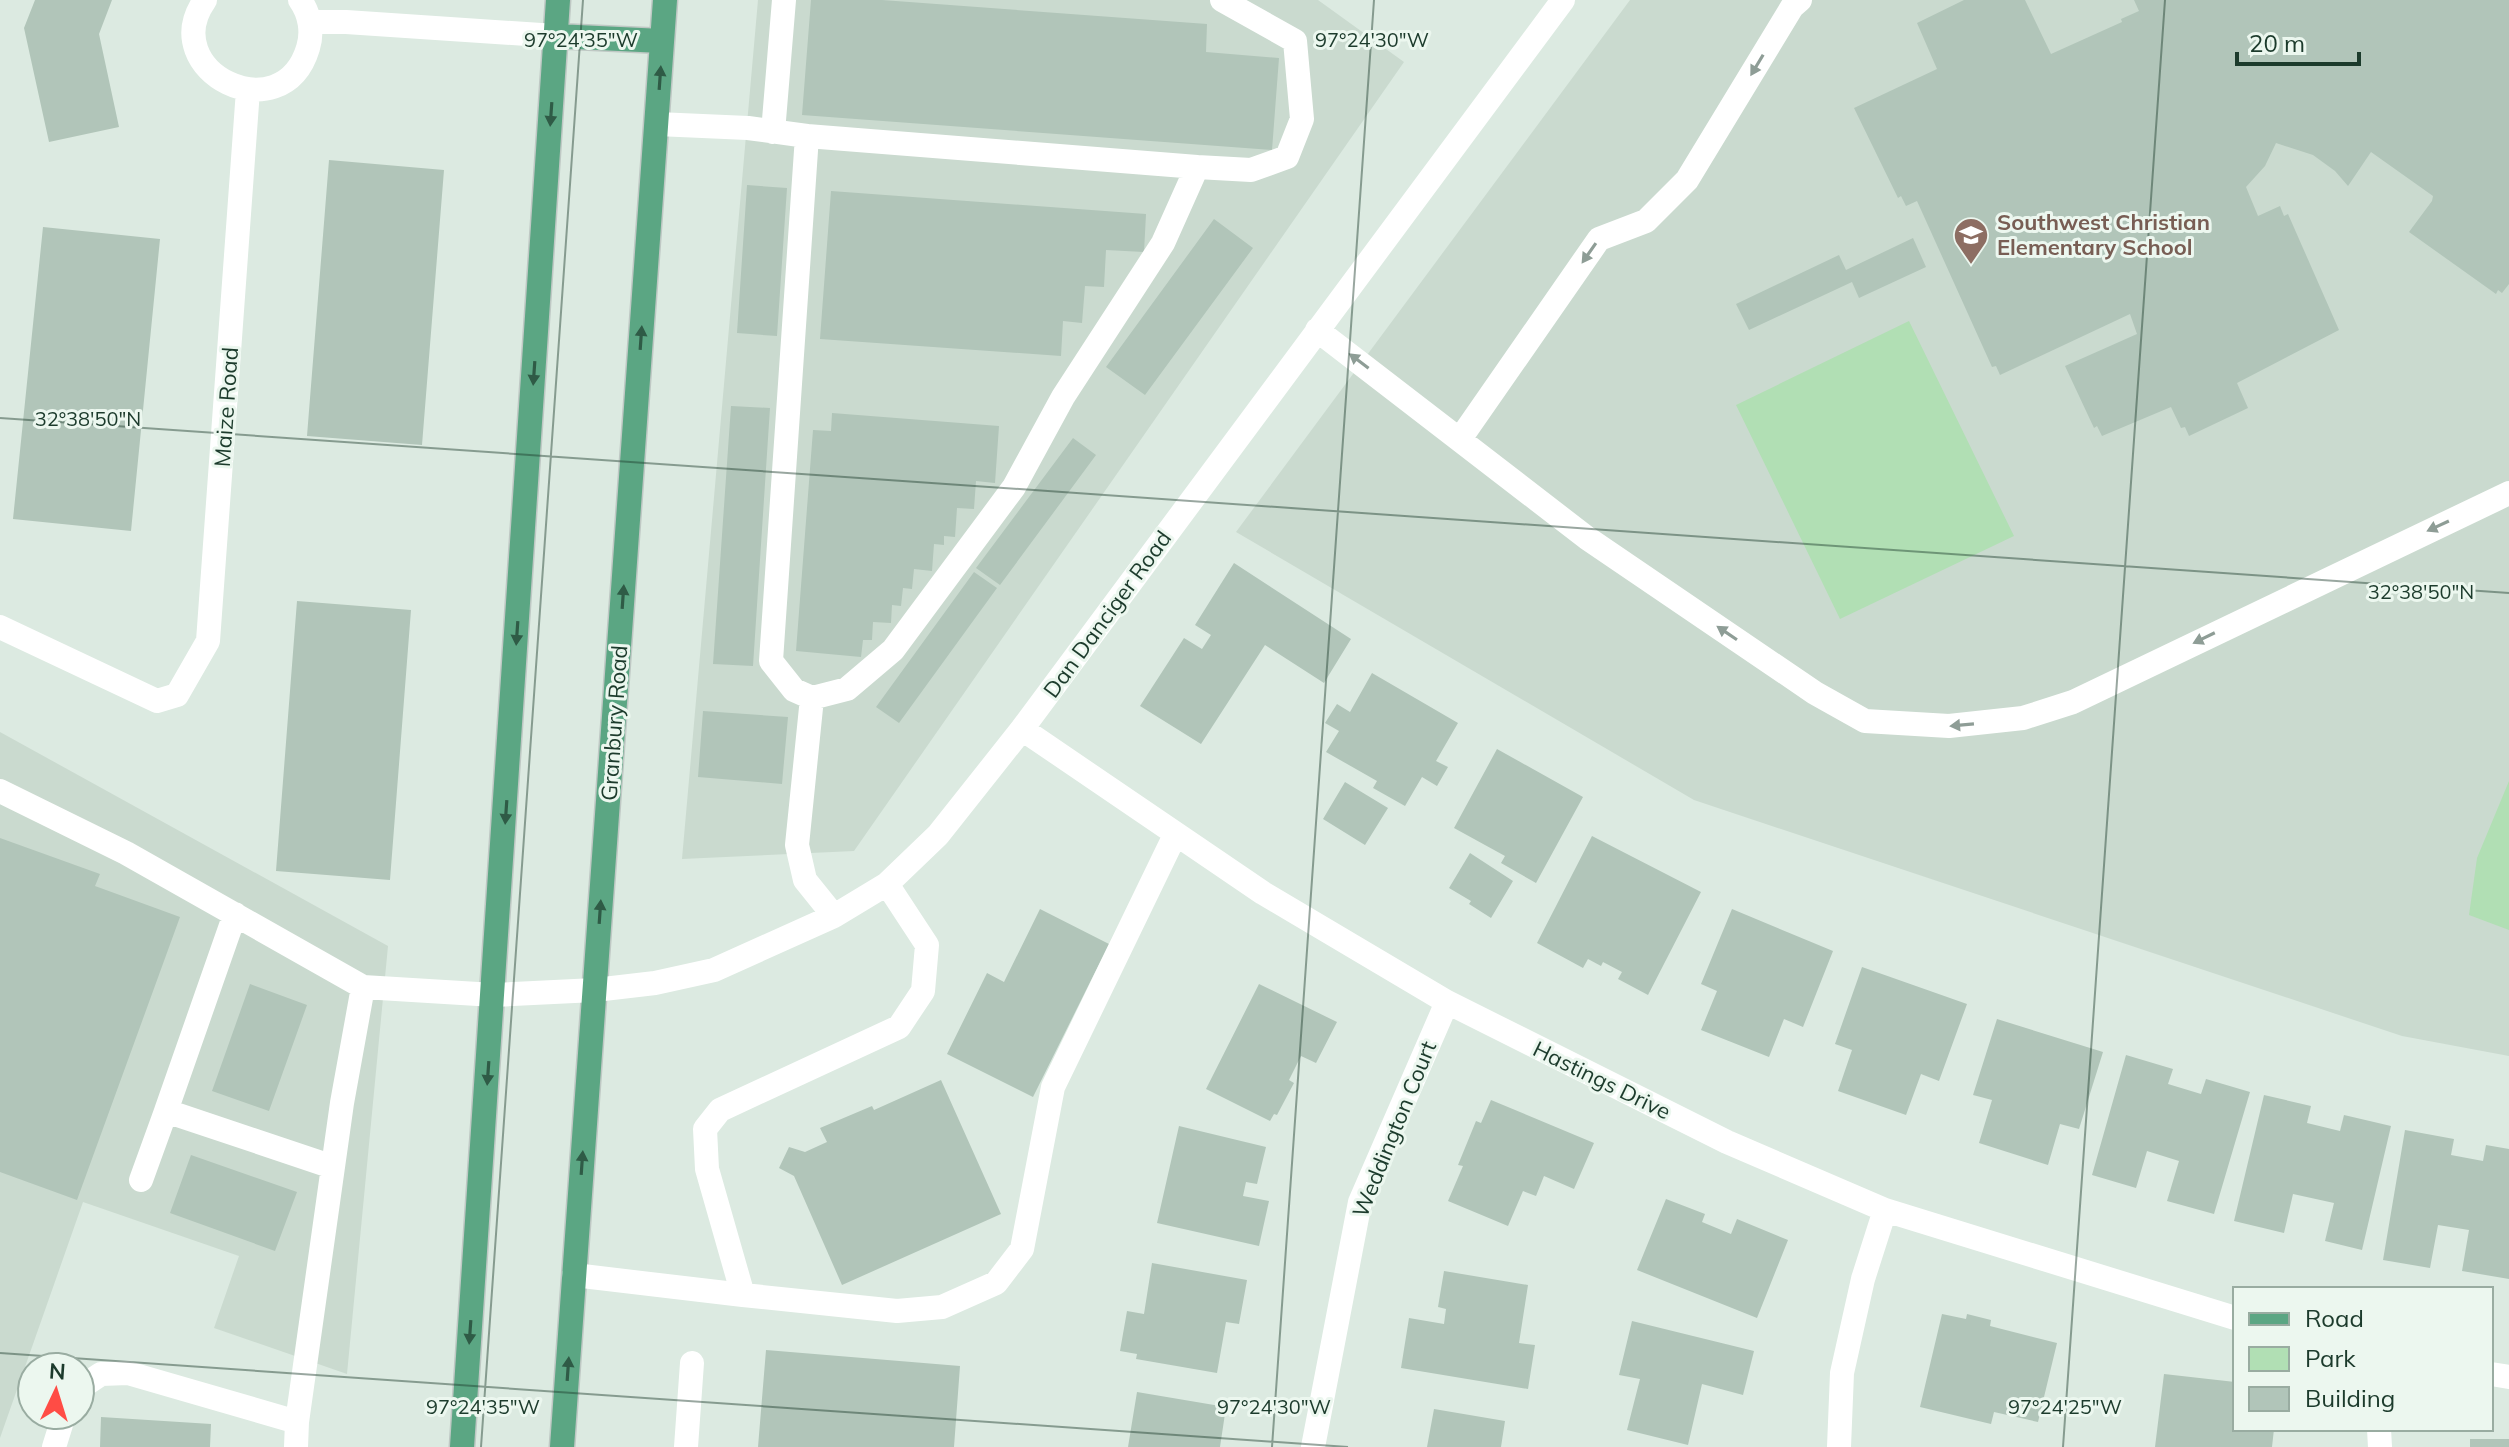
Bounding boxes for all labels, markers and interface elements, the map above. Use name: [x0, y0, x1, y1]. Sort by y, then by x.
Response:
scale bar: [2237, 16, 2359, 66]
text: 97°24'35"W: [524, 27, 638, 52]
text: 97°24'30"W: [1315, 27, 1429, 52]
text: 20 m: [2249, 28, 2305, 58]
one-way arrow: [1750, 54, 1764, 76]
one-way arrow: [654, 65, 667, 90]
one-way arrow: [544, 102, 557, 127]
place label: Southwest Christian Elementary School: [1997, 208, 2210, 261]
school or university icon: Southwest Christian Elementary School: [1952, 216, 1990, 266]
one-way arrow: [1582, 242, 1597, 263]
one-way arrow: [635, 325, 648, 350]
street label: Maize Road: [208, 346, 244, 468]
one-way arrow: [1348, 353, 1369, 369]
one-way arrow: [527, 361, 540, 386]
text: 32°38'50"N: [35, 406, 141, 431]
one-way arrow: [2427, 519, 2450, 533]
street label: Dan Danciger Road: [1037, 525, 1177, 703]
text: 32°38'50"N: [2368, 579, 2474, 604]
one-way arrow: [617, 584, 630, 609]
one-way arrow: [510, 621, 523, 646]
one-way arrow: [1717, 626, 1738, 641]
one-way arrow: [2192, 632, 2215, 645]
street label: Granbury Road: [595, 644, 633, 802]
one-way arrow: [1949, 718, 1974, 731]
one-way arrow: [499, 800, 512, 825]
one-way arrow: [594, 899, 607, 924]
street label: Hastings Drive: [1529, 1035, 1675, 1125]
street label: Weddington Court: [1346, 1037, 1442, 1221]
one-way arrow: [481, 1061, 494, 1086]
one-way arrow: [576, 1150, 589, 1175]
legend: [2233, 1287, 2493, 1431]
text: Road: [2305, 1303, 2364, 1333]
one-way arrow: [463, 1320, 476, 1345]
text: Park: [2305, 1343, 2356, 1373]
north arrow: [16, 1351, 96, 1431]
one-way arrow: [562, 1356, 575, 1381]
text: N: [48, 1357, 67, 1386]
text: Building: [2305, 1383, 2395, 1413]
text: 97°24'35"W: [426, 1394, 540, 1419]
text: 97°24'30"W: [1217, 1394, 1331, 1419]
text: 97°24'25"W: [2008, 1394, 2122, 1419]

